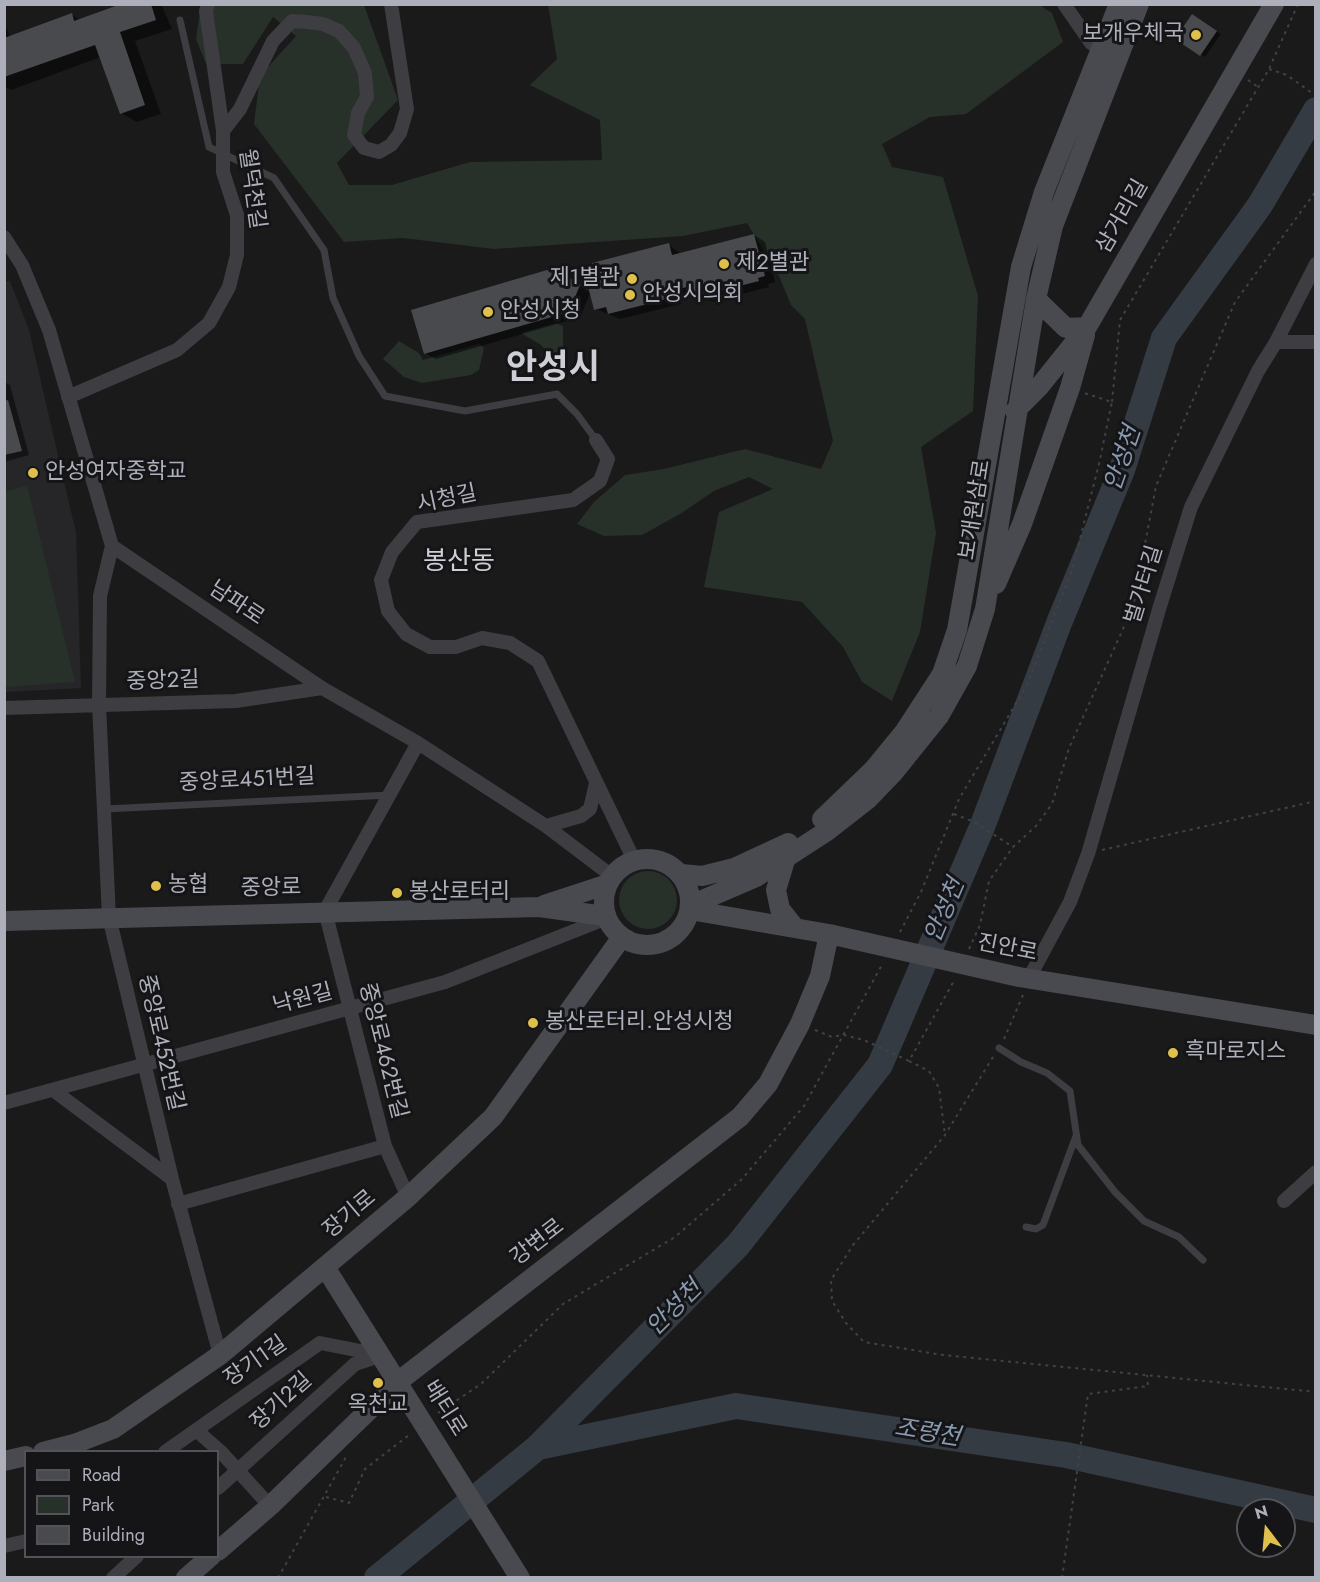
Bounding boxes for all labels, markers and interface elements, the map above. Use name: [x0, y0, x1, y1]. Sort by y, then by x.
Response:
place label: 보개우체국: [1083, 22, 1184, 48]
marker: 보개우체국: [1189, 28, 1203, 42]
street label: 월덕천길: [232, 147, 270, 231]
street label: 삼거리길: [1091, 175, 1155, 259]
place label: 제2별관: [736, 251, 809, 277]
marker: 제2별관: [717, 257, 731, 271]
place label: 제1별관: [549, 266, 620, 292]
marker: 제1별관: [625, 272, 639, 286]
place label: 안성시의회: [642, 282, 743, 308]
marker: 안성시의회: [623, 288, 637, 302]
place label: 안성시청: [500, 299, 581, 325]
marker: 안성시청: [481, 305, 495, 319]
district label: 안성시: [506, 350, 600, 390]
water label: 안성천: [1100, 423, 1148, 495]
street label: 보개원삼로: [955, 458, 997, 562]
place label: 안성여자중학교: [45, 460, 187, 486]
marker: 안성여자중학교: [26, 466, 40, 480]
street label: 시청길: [415, 481, 479, 519]
street label: 벌가터길: [1121, 542, 1169, 628]
district label: 봉산동: [423, 547, 495, 579]
street label: 남파로: [203, 576, 269, 632]
street label: 중앙2길: [126, 668, 200, 696]
street label: 중앙로451번길: [178, 764, 316, 798]
place label: 농협: [168, 873, 208, 899]
street label: 중앙로: [240, 875, 302, 903]
water label: 안성천: [920, 875, 972, 947]
marker: 농협: [149, 879, 163, 893]
place label: 봉산로터리: [409, 880, 510, 906]
marker: 봉산로터리: [390, 886, 404, 900]
street label: 진안로: [975, 930, 1039, 968]
street label: 중앙로452번길: [132, 972, 188, 1114]
street label: 낙원길: [270, 979, 336, 1021]
street label: 중앙로462번길: [352, 980, 412, 1122]
place label: 봉산로터리.안성시청: [545, 1010, 734, 1036]
marker: 봉산로터리.안성시청: [526, 1016, 540, 1030]
place label: 흑마로지스: [1185, 1040, 1286, 1066]
marker: 흑마로지스: [1166, 1046, 1180, 1060]
street label: 장기로: [318, 1185, 382, 1245]
street label: 강변로: [506, 1214, 570, 1272]
water label: 안성천: [641, 1275, 709, 1343]
street label: 장기1길: [220, 1331, 292, 1393]
street label: 장기2길: [246, 1368, 318, 1436]
marker: 옥천교: [371, 1376, 385, 1390]
street label: 배티로: [417, 1376, 471, 1442]
place label: 옥천교: [348, 1393, 408, 1419]
water label: 조령천: [892, 1415, 962, 1453]
legend: [24, 1450, 219, 1558]
text: Road: [82, 1462, 121, 1488]
text: Park: [82, 1492, 114, 1518]
north arrow: [1236, 1498, 1296, 1558]
text: N: [1252, 1499, 1271, 1525]
text: Building: [82, 1522, 145, 1548]

